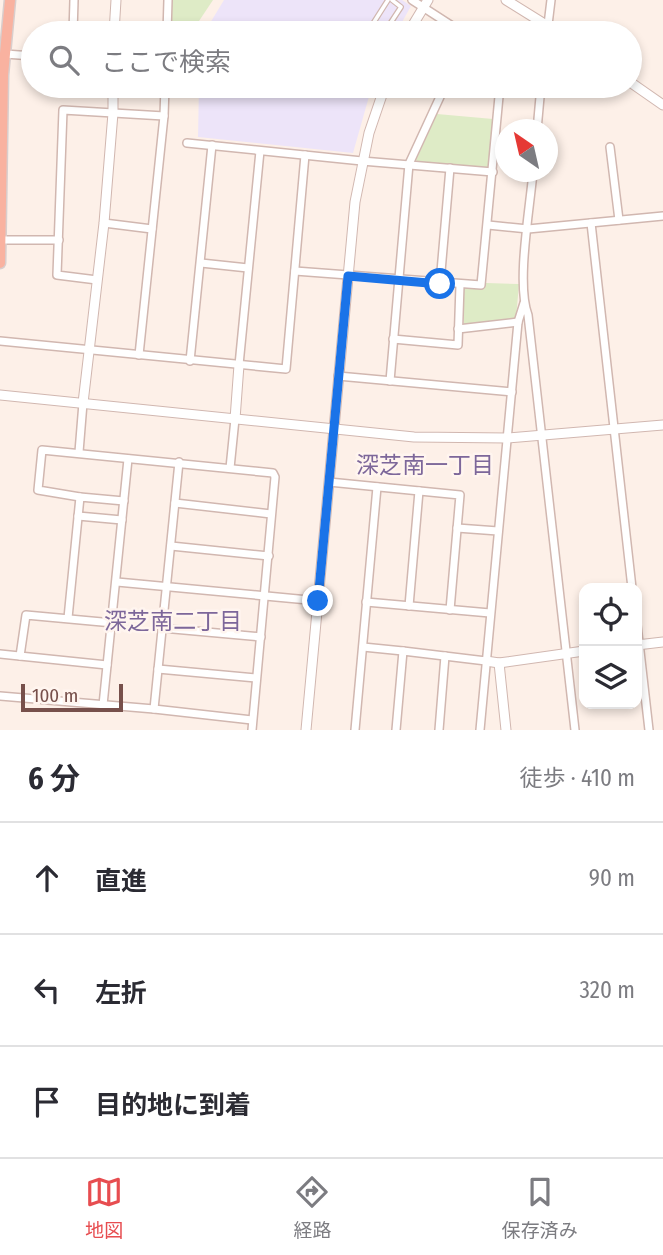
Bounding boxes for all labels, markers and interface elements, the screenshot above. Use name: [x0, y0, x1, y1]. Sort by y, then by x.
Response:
search box: [21, 21, 642, 98]
icon: search: [45, 41, 83, 79]
text: ここで検索: [101, 47, 231, 78]
north arrow: [495, 119, 558, 182]
route start: [424, 268, 455, 299]
district label: 深芝南一丁目: [356, 451, 494, 479]
map controls: [579, 583, 642, 709]
button: locate: [579, 583, 642, 646]
route end: [302, 585, 333, 616]
district label: 深芝南二丁目: [104, 607, 242, 635]
button: layers: [579, 646, 642, 709]
scale bar: [21, 681, 122, 713]
text: 100 m: [32, 684, 78, 707]
text: 6 分: [28, 761, 80, 797]
text: 徒歩 · 410 m: [519, 764, 635, 792]
icon: ahead: [28, 859, 66, 897]
text: 90 m: [589, 864, 635, 892]
text: 直進: [95, 866, 147, 897]
icon: left: [28, 971, 66, 1009]
text: 320 m: [580, 976, 635, 1004]
text: 左折: [95, 978, 147, 1009]
icon: arrive: [28, 1083, 66, 1121]
text: 目的地に到着: [95, 1090, 251, 1121]
tab: 地図: [85, 1173, 123, 1242]
tab: 経路: [293, 1173, 332, 1242]
tab: 保存済み: [502, 1173, 578, 1242]

